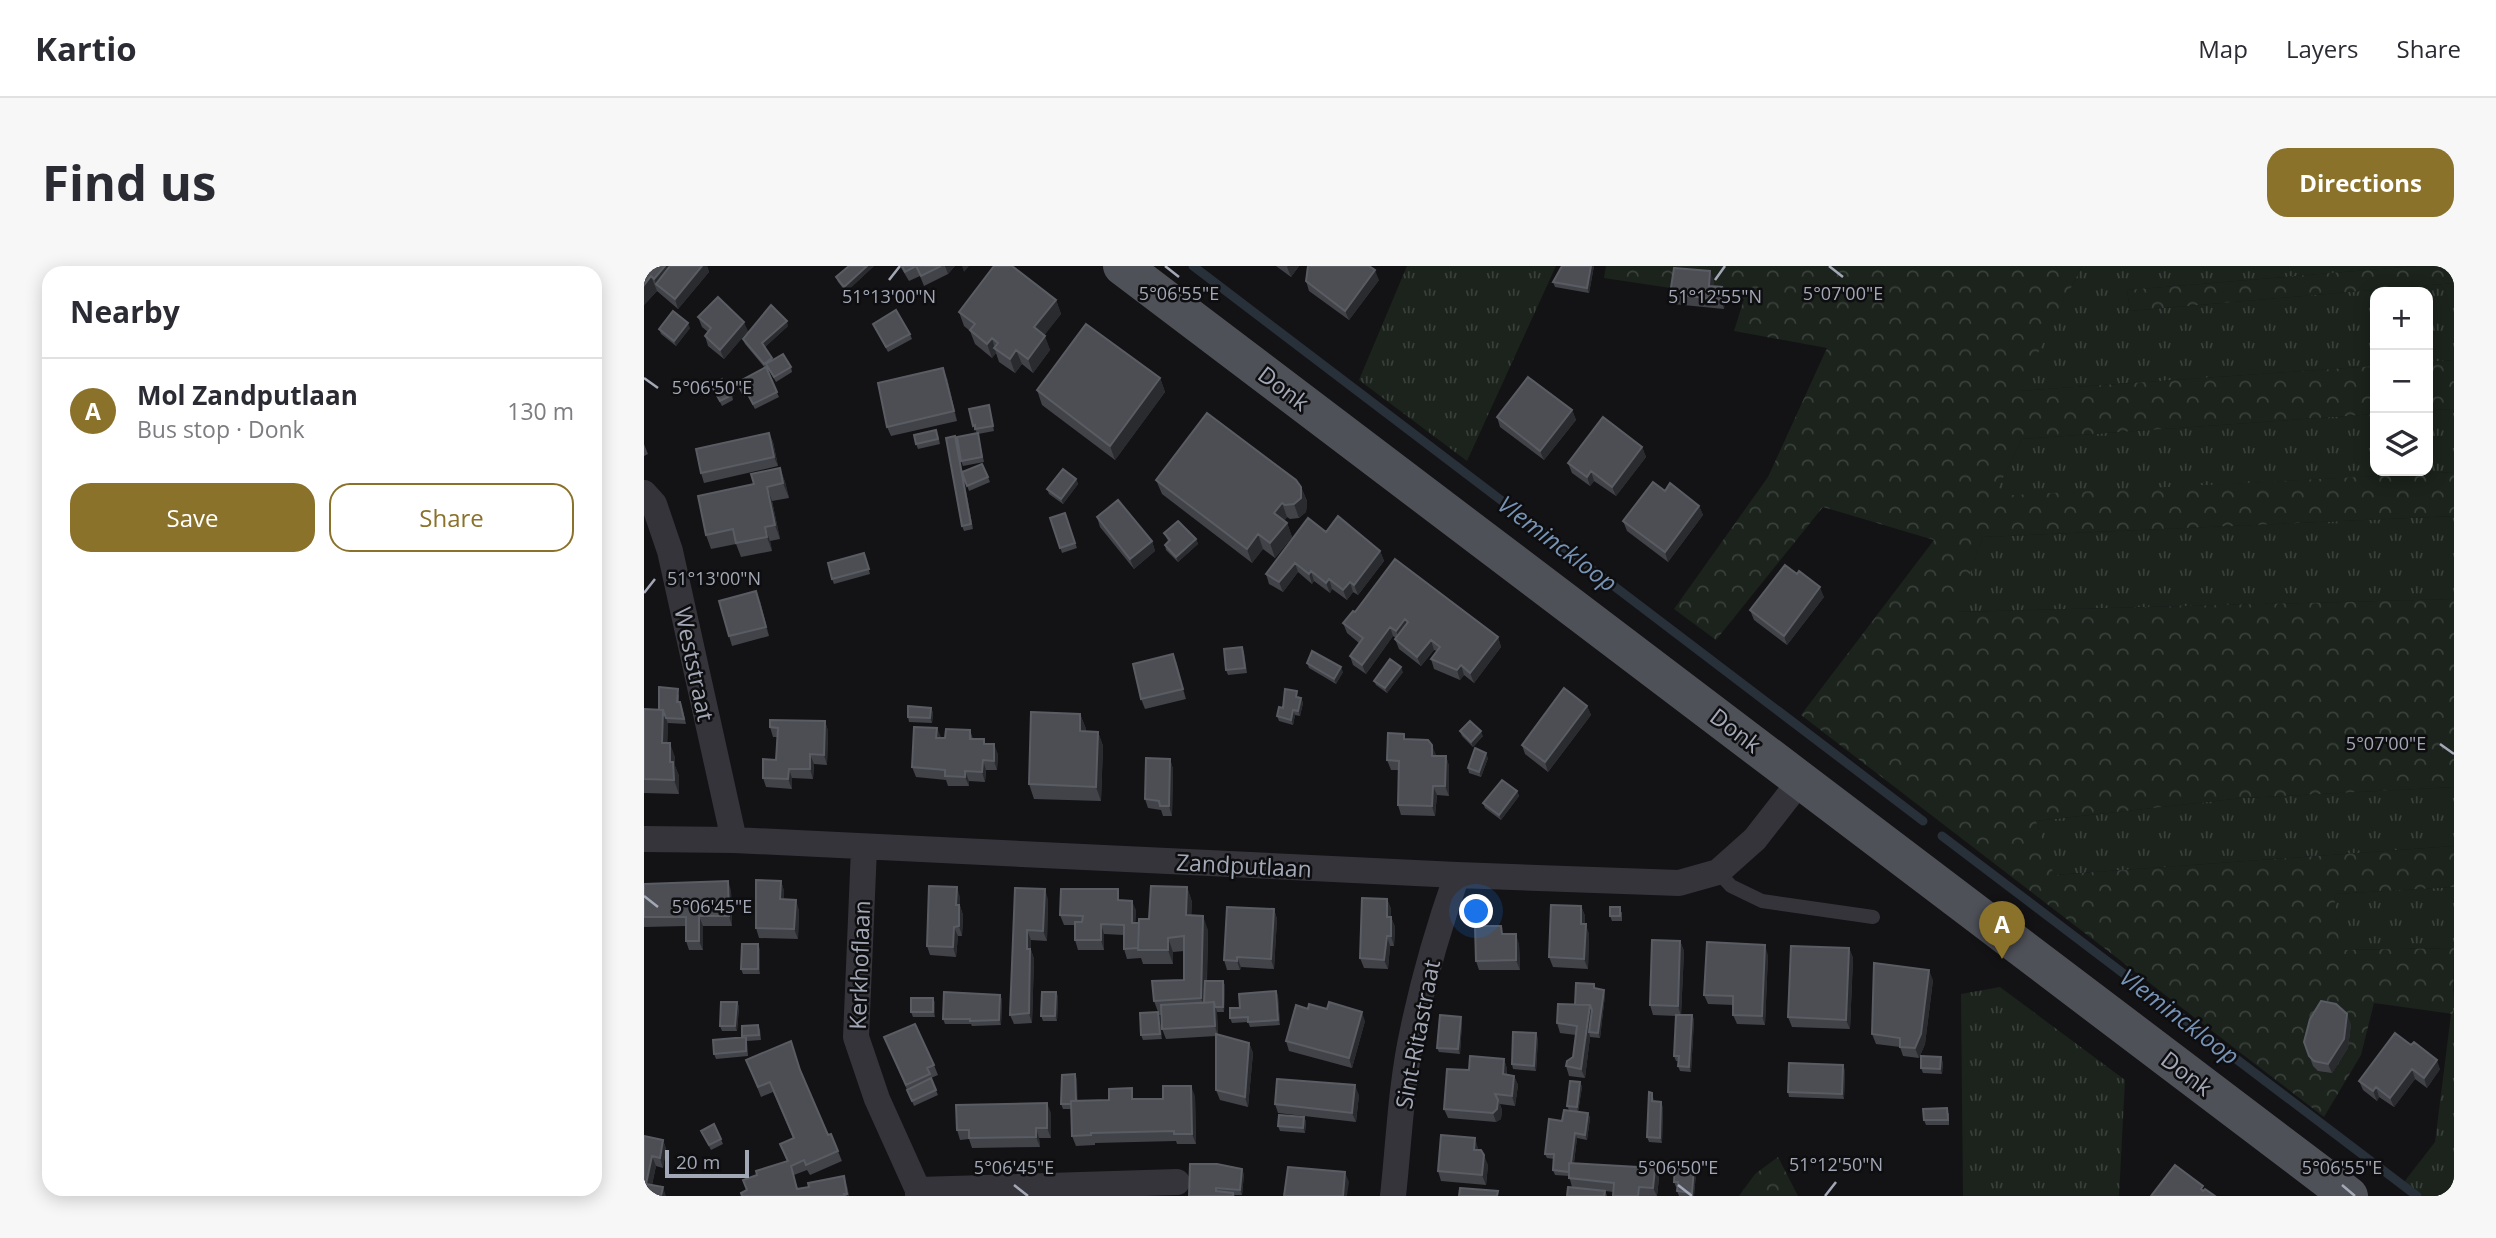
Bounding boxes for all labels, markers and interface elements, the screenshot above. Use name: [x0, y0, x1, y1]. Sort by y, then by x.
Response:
text: Kartio: [35, 26, 137, 71]
text: Map: [2198, 32, 2248, 65]
text: Layers: [2286, 32, 2359, 65]
text: Share: [2397, 32, 2461, 65]
button: Directions: [2267, 148, 2454, 217]
text: Find us: [42, 149, 216, 215]
text: 5°06'55"E: [1139, 281, 1219, 305]
text: 5°07'00"E: [1803, 281, 1883, 305]
text: 51°13'00"N: [842, 284, 936, 308]
text: 51°12'55"N: [1668, 284, 1762, 308]
map controls: [2370, 287, 2433, 476]
button: +: [2370, 287, 2433, 350]
text: Nearby: [70, 291, 180, 332]
button: −: [2370, 350, 2433, 413]
street label: Donk: [1252, 358, 1316, 418]
text: 5°06'50"E: [672, 375, 752, 399]
text: Mol Zandputlaan: [137, 377, 358, 413]
text: A: [85, 395, 101, 427]
text: 130 m: [507, 395, 574, 427]
text: Bus stop · Donk: [137, 413, 305, 445]
button: layers: [2370, 413, 2433, 476]
button: Save: [70, 483, 315, 552]
button: Share: [329, 483, 574, 552]
water label: Vleminckloop: [1492, 487, 1624, 599]
text: 51°13'00"N: [667, 566, 761, 590]
street label: Weststraat: [667, 604, 723, 724]
street label: Donk: [1704, 700, 1768, 760]
text: 5°07'00"E: [2346, 731, 2426, 755]
street label: Zandputlaan: [1175, 845, 1313, 885]
text: 5°06'45"E: [672, 894, 752, 918]
your location: [1459, 894, 1493, 928]
street label: Kerkhoflaan: [841, 900, 877, 1030]
pin: A: [1979, 901, 2025, 959]
street label: Sint-Ritastraat: [1387, 957, 1447, 1111]
water label: Vleminckloop: [2114, 960, 2246, 1072]
street label: Donk: [2155, 1043, 2219, 1103]
scale bar: [665, 1147, 749, 1179]
text: 20 m: [676, 1149, 720, 1175]
text: 51°12'50"N: [1789, 1152, 1883, 1176]
text: 5°06'45"E: [974, 1155, 1054, 1179]
text: 5°06'50"E: [1638, 1155, 1718, 1179]
text: 5°06'55"E: [2302, 1155, 2382, 1179]

